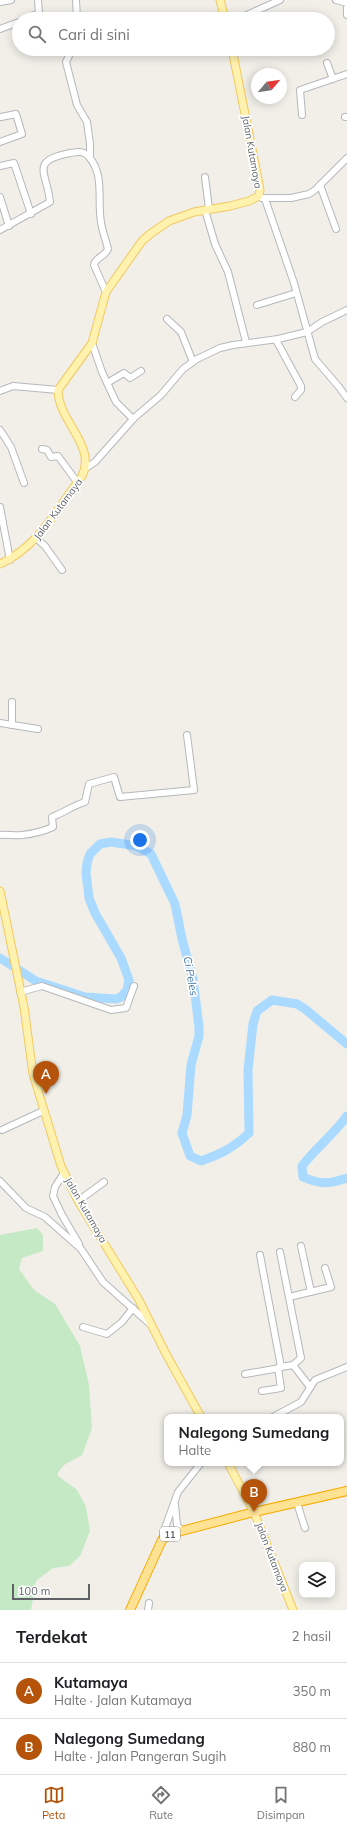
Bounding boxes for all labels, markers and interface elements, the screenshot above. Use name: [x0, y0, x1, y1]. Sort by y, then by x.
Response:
search box: [12, 12, 335, 56]
icon: search: [26, 23, 48, 45]
text: Cari di sini: [58, 25, 130, 44]
north arrow: [251, 68, 287, 104]
street label: Jalan Kutamaya: [239, 115, 265, 189]
street label: Jalan Kutamaya: [31, 476, 85, 542]
your location: [130, 830, 150, 850]
water label: Ci Peles: [181, 955, 201, 997]
pin: A: [33, 1061, 59, 1094]
street label: Jalan Kutamaya: [62, 1175, 110, 1245]
popup: [164, 1414, 344, 1466]
text: Nalegong Sumedang: [179, 1423, 329, 1442]
text: Halte: [179, 1442, 211, 1458]
pin: B: [241, 1479, 267, 1512]
street label: Jalan Kutamaya: [253, 1520, 291, 1594]
road number: 11: [160, 1527, 180, 1541]
map controls: [299, 1562, 335, 1598]
button: layers: [299, 1562, 335, 1598]
scale bar: [12, 1582, 90, 1601]
text: 100 m: [18, 1584, 50, 1598]
text: Terdekat: [16, 1626, 87, 1647]
text: 2 hasil: [292, 1628, 331, 1644]
text: Kutamaya: [54, 1673, 128, 1692]
text: A: [24, 1683, 34, 1699]
text: 350 m: [293, 1683, 331, 1699]
text: Halte · Jalan Kutamaya: [54, 1692, 192, 1708]
text: Nalegong Sumedang: [54, 1729, 205, 1748]
text: B: [25, 1739, 33, 1755]
text: 880 m: [293, 1739, 331, 1755]
text: Halte · Jalan Pangeran Sugih: [54, 1748, 226, 1764]
tab: Peta: [42, 1784, 65, 1822]
tab: Rute: [149, 1784, 173, 1822]
tab: Disimpan: [257, 1784, 305, 1822]

